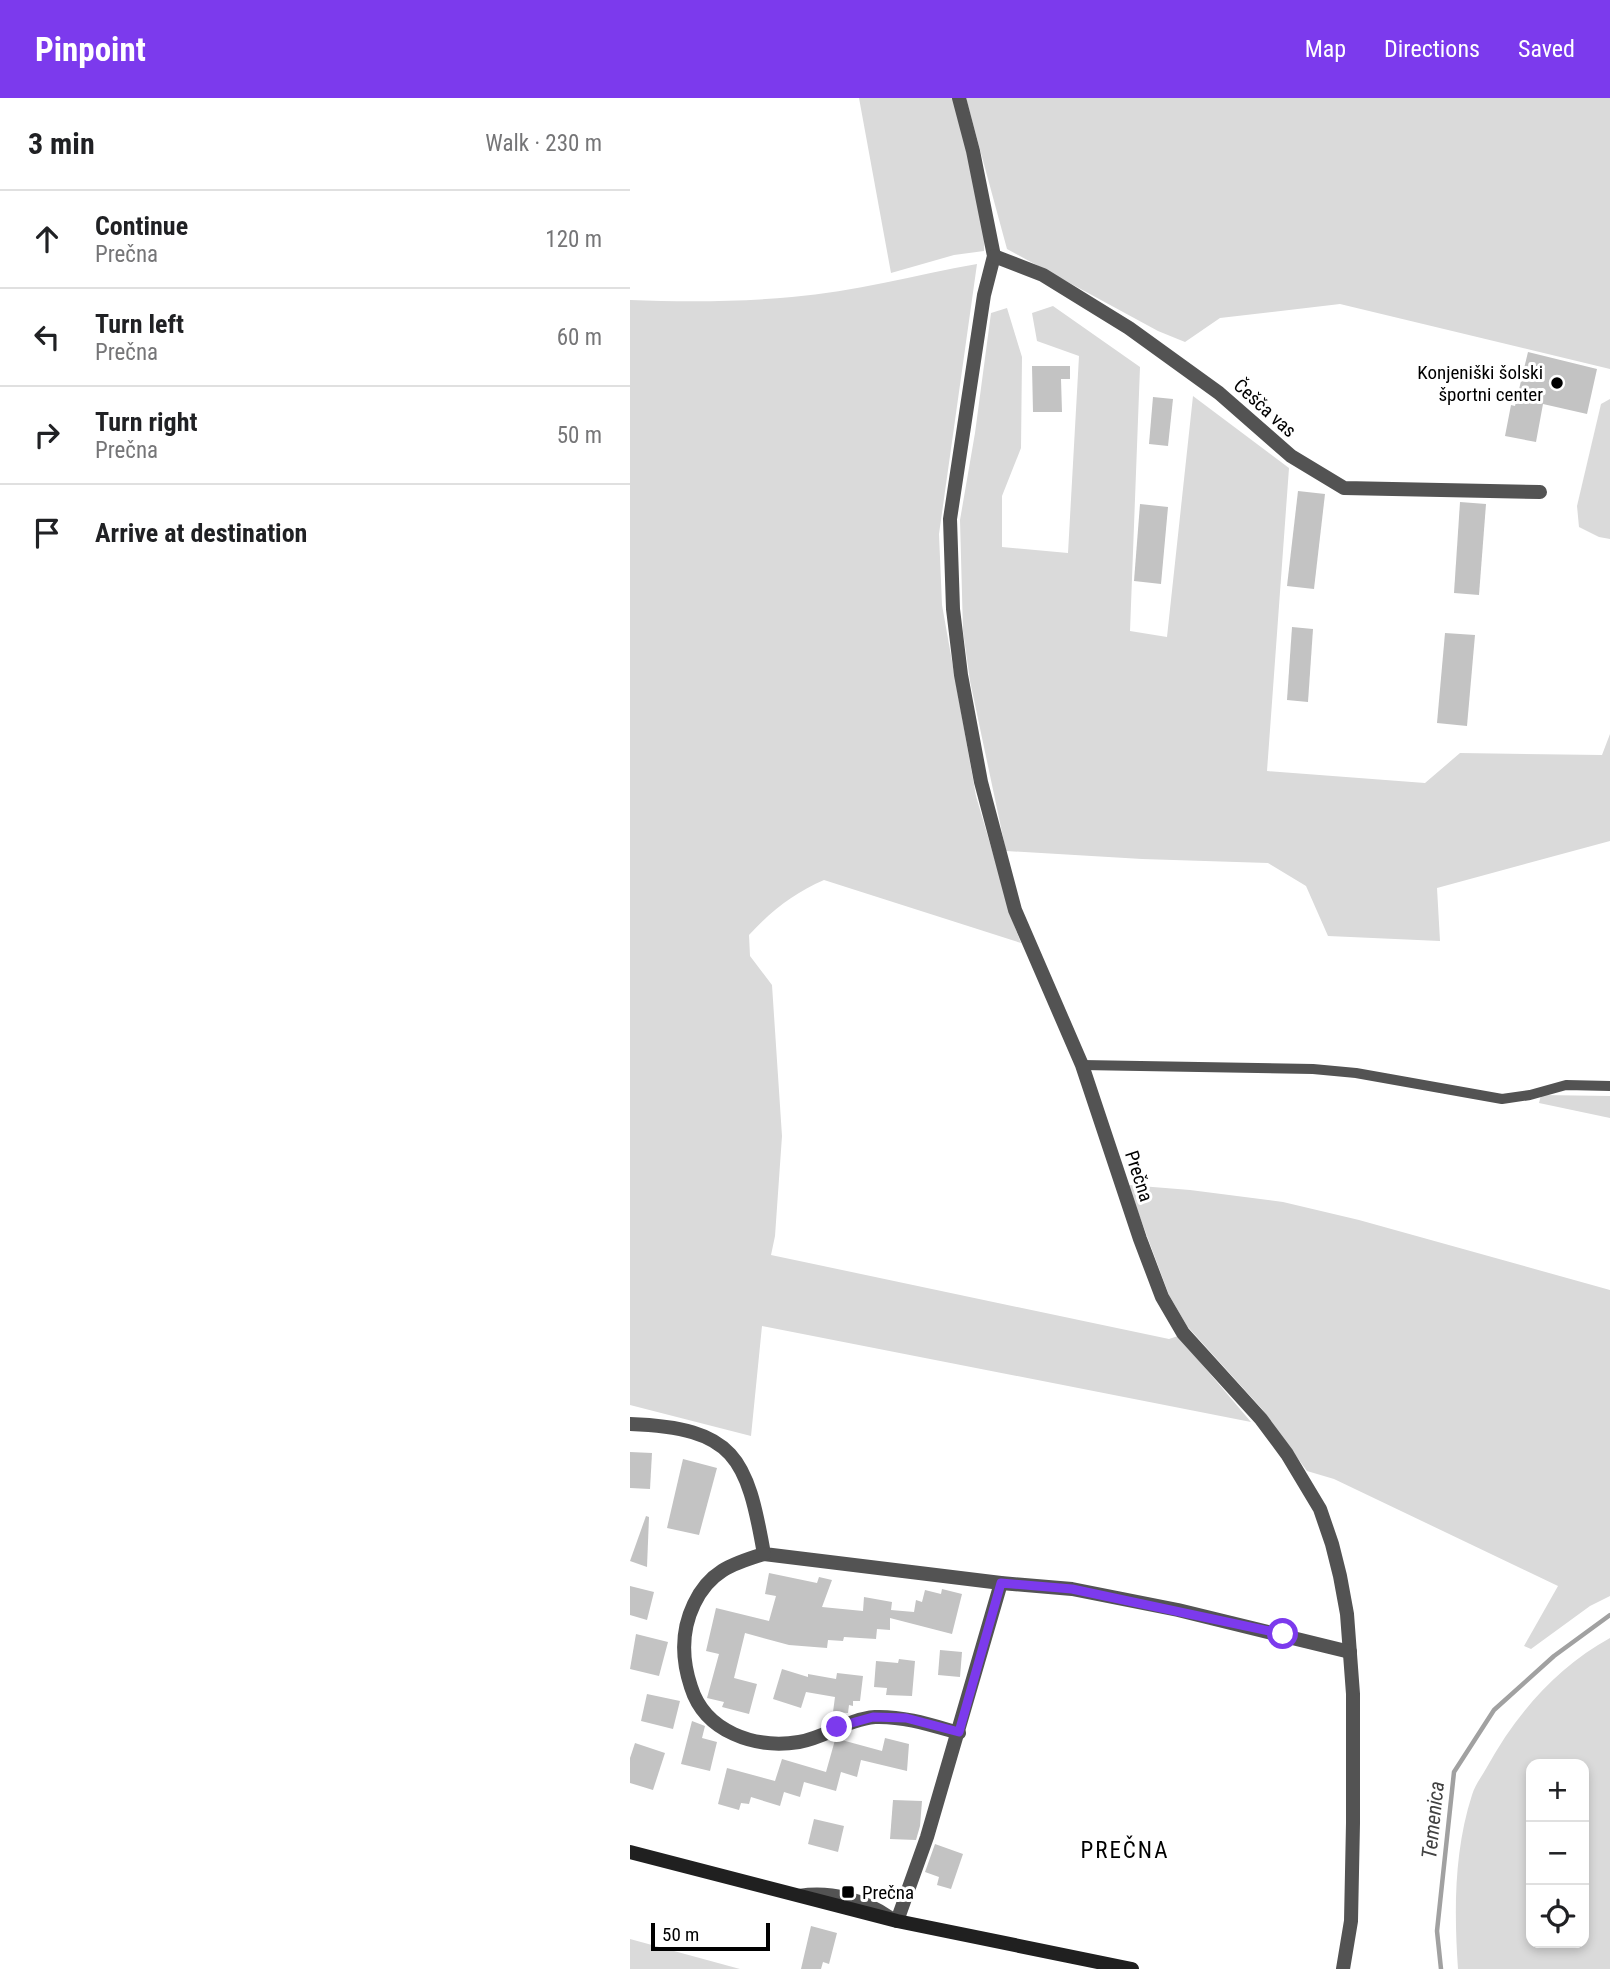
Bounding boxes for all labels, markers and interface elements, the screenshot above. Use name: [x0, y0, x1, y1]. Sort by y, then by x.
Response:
text: Pinpoint: [35, 30, 146, 69]
text: Map: [1305, 35, 1346, 63]
text: Directions: [1384, 35, 1480, 63]
text: Saved: [1518, 35, 1575, 63]
text: 3 min: [28, 126, 95, 161]
text: Walk · 230 m: [485, 130, 602, 157]
text: Continue: [95, 211, 188, 241]
icon: ahead: [28, 220, 66, 258]
text: 120 m: [545, 226, 602, 253]
text: Prečna: [95, 241, 158, 268]
text: Turn left: [95, 309, 184, 339]
icon: left: [28, 318, 66, 356]
text: 60 m: [557, 324, 602, 351]
text: Prečna: [95, 339, 158, 366]
place label: Konjeniški šolski športni center: [1417, 361, 1543, 406]
street label: Češča vas: [1229, 374, 1301, 442]
marker: Konjeniški šolski športni center: [1549, 375, 1565, 391]
text: Turn right: [95, 407, 197, 437]
icon: right: [28, 416, 66, 454]
text: 50 m: [557, 422, 602, 449]
text: Prečna: [95, 437, 158, 464]
icon: arrive: [28, 514, 66, 552]
text: Arrive at destination: [95, 518, 307, 548]
street label: Prečna: [1120, 1148, 1158, 1204]
route start: [1267, 1618, 1298, 1649]
route end: [821, 1711, 852, 1742]
map controls: [1526, 1759, 1589, 1948]
button: +: [1526, 1759, 1589, 1822]
water label: Temenica: [1417, 1780, 1449, 1860]
button: −: [1526, 1822, 1589, 1885]
district label: PREČNA: [1080, 1835, 1170, 1864]
place label: Prečna: [862, 1881, 914, 1904]
marker: Prečna: [840, 1884, 856, 1900]
button: locate: [1526, 1885, 1589, 1948]
scale bar: [651, 1920, 770, 1952]
text: 50 m: [662, 1923, 699, 1946]

